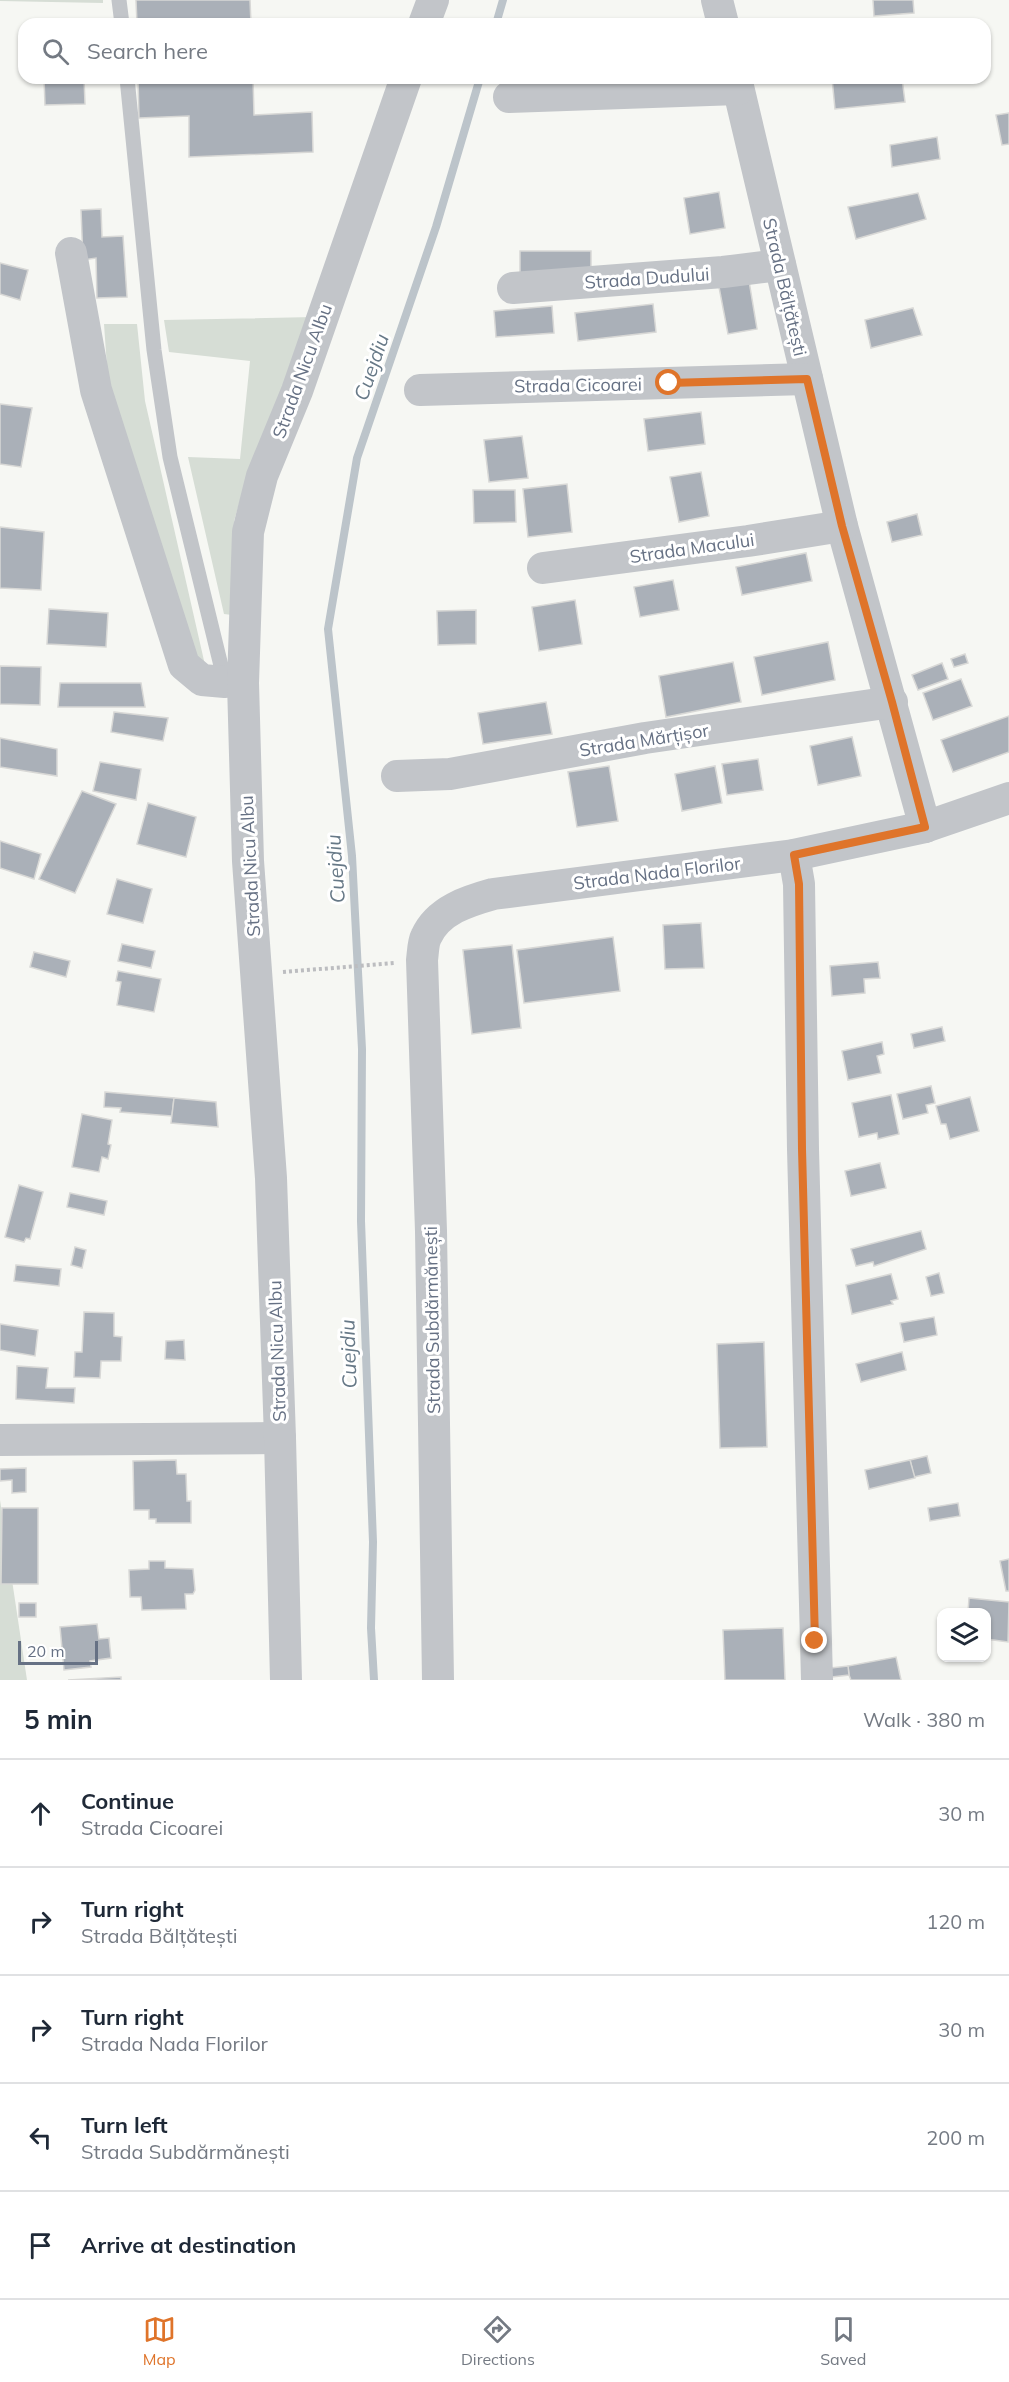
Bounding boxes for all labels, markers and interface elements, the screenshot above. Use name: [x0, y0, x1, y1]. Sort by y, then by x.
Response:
search box: [18, 18, 991, 84]
icon: search: [39, 35, 72, 68]
text: Search here: [87, 37, 208, 65]
street label: Strada Bălțătești: [758, 216, 812, 358]
street label: Strada Dudului: [584, 262, 710, 294]
street label: Strada Nicu Albu: [267, 301, 337, 441]
water label: Cuejdiu: [348, 330, 394, 404]
route start: [655, 369, 681, 395]
street label: Strada Cicoarei: [514, 372, 642, 398]
street label: Strada Macului: [628, 528, 756, 568]
street label: Strada Mărțișor: [578, 718, 711, 762]
street label: Strada Nicu Albu: [235, 795, 265, 937]
water label: Cuejdiu: [320, 834, 350, 904]
street label: Strada Nada Florilor: [572, 851, 742, 895]
street label: Strada Subdărmănești: [419, 1226, 445, 1414]
street label: Strada Nicu Albu: [263, 1280, 291, 1422]
water label: Cuejdiu: [334, 1319, 362, 1389]
map controls: [937, 1608, 991, 1662]
button: layers: [937, 1608, 991, 1662]
route end: [801, 1627, 827, 1653]
scale bar: [18, 1638, 98, 1666]
text: 20 m: [27, 1641, 64, 1661]
text: 5 min: [24, 1703, 93, 1736]
text: Walk · 380 m: [863, 1707, 985, 1732]
text: Continue: [81, 1787, 174, 1815]
icon: ahead: [24, 1797, 57, 1830]
text: 30 m: [938, 1801, 985, 1826]
text: Strada Cicoarei: [81, 1815, 223, 1840]
text: Turn right: [81, 1895, 184, 1923]
icon: right: [24, 1905, 57, 1938]
text: 120 m: [926, 1909, 985, 1934]
text: Strada Bălțătești: [81, 1923, 238, 1948]
text: Turn right: [81, 2003, 184, 2031]
icon: right: [24, 2013, 57, 2046]
text: 30 m: [938, 2017, 985, 2042]
text: Strada Nada Florilor: [81, 2031, 268, 2056]
text: Turn left: [81, 2111, 168, 2139]
icon: left: [24, 2121, 57, 2154]
text: 200 m: [926, 2125, 985, 2150]
text: Strada Subdărmănești: [81, 2139, 290, 2164]
icon: arrive: [24, 2229, 57, 2262]
text: Arrive at destination: [81, 2231, 296, 2259]
tab: Map: [143, 2313, 176, 2369]
tab: Directions: [461, 2313, 535, 2369]
tab: Saved: [820, 2313, 866, 2369]

